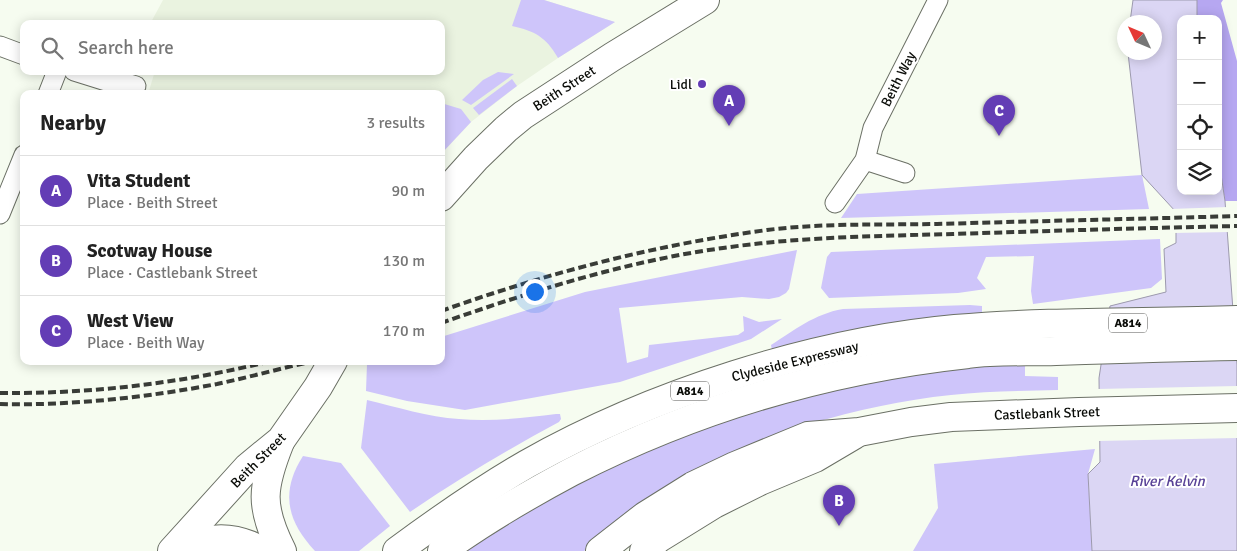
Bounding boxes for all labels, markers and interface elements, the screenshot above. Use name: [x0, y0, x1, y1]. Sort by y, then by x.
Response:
north arrow: [1117, 15, 1162, 60]
map controls: [1177, 15, 1222, 195]
button: +: [1177, 15, 1222, 60]
search box: [20, 20, 445, 75]
icon: search: [38, 34, 66, 62]
text: Search here: [78, 36, 174, 60]
street label: Beith Way: [877, 48, 920, 110]
button: −: [1177, 60, 1222, 105]
street label: Beith Street: [530, 62, 599, 115]
place label: Lidl: [670, 76, 692, 93]
marker: Lidl: [696, 78, 708, 90]
pin: A: [713, 85, 745, 126]
pin: C: [983, 95, 1015, 136]
button: locate: [1177, 105, 1222, 150]
text: Nearby: [40, 110, 106, 136]
text: 3 results: [366, 113, 425, 133]
button: layers: [1177, 150, 1222, 195]
text: Vita Student: [87, 169, 190, 193]
text: A: [51, 181, 61, 201]
text: 90 m: [391, 181, 425, 201]
text: Place · Beith Street: [87, 193, 218, 213]
text: Scotway House: [87, 239, 213, 263]
text: B: [51, 251, 61, 271]
text: 130 m: [383, 251, 425, 271]
text: Place · Castlebank Street: [87, 263, 258, 283]
your location: [522, 279, 548, 305]
text: West View: [87, 309, 173, 333]
road number: A814: [1109, 314, 1147, 332]
text: C: [51, 321, 61, 341]
text: 170 m: [383, 321, 425, 341]
text: Place · Beith Way: [87, 333, 204, 353]
street label: Clydeside Expressway: [730, 337, 861, 385]
road number: A814: [671, 382, 709, 401]
street label: Castlebank Street: [994, 403, 1100, 424]
street label: Beith Street: [227, 429, 290, 492]
water label: River Kelvin: [1129, 472, 1205, 490]
pin: B: [823, 485, 855, 526]

